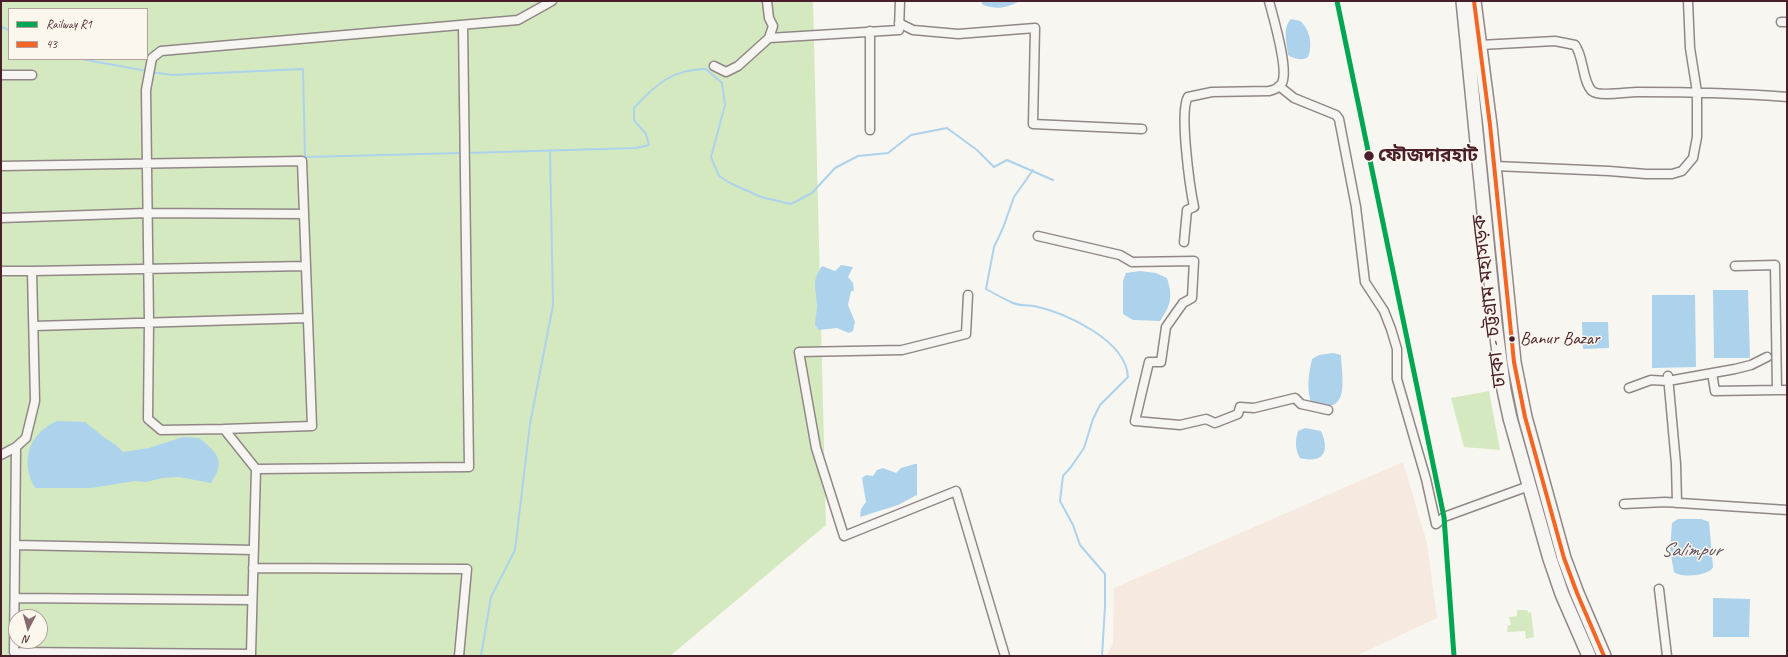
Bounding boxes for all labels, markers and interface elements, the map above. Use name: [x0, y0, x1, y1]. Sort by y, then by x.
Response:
legend: [8, 8, 148, 60]
text: Railway R1: [46, 16, 92, 32]
text: 43: [46, 36, 57, 52]
place label: ফৌজদারহাট: [1378, 145, 1478, 167]
marker: ফৌজদারহাট: [1362, 149, 1376, 163]
street label: ঢাকা - চট্টগ্রাম মহাসড়ক: [1468, 213, 1512, 389]
place label: Banur Bazar: [1520, 328, 1599, 350]
marker: Banur Bazar: [1507, 334, 1517, 344]
water label: Salimpur: [1661, 539, 1721, 563]
north arrow: [8, 609, 48, 649]
text: N: [23, 633, 31, 647]

